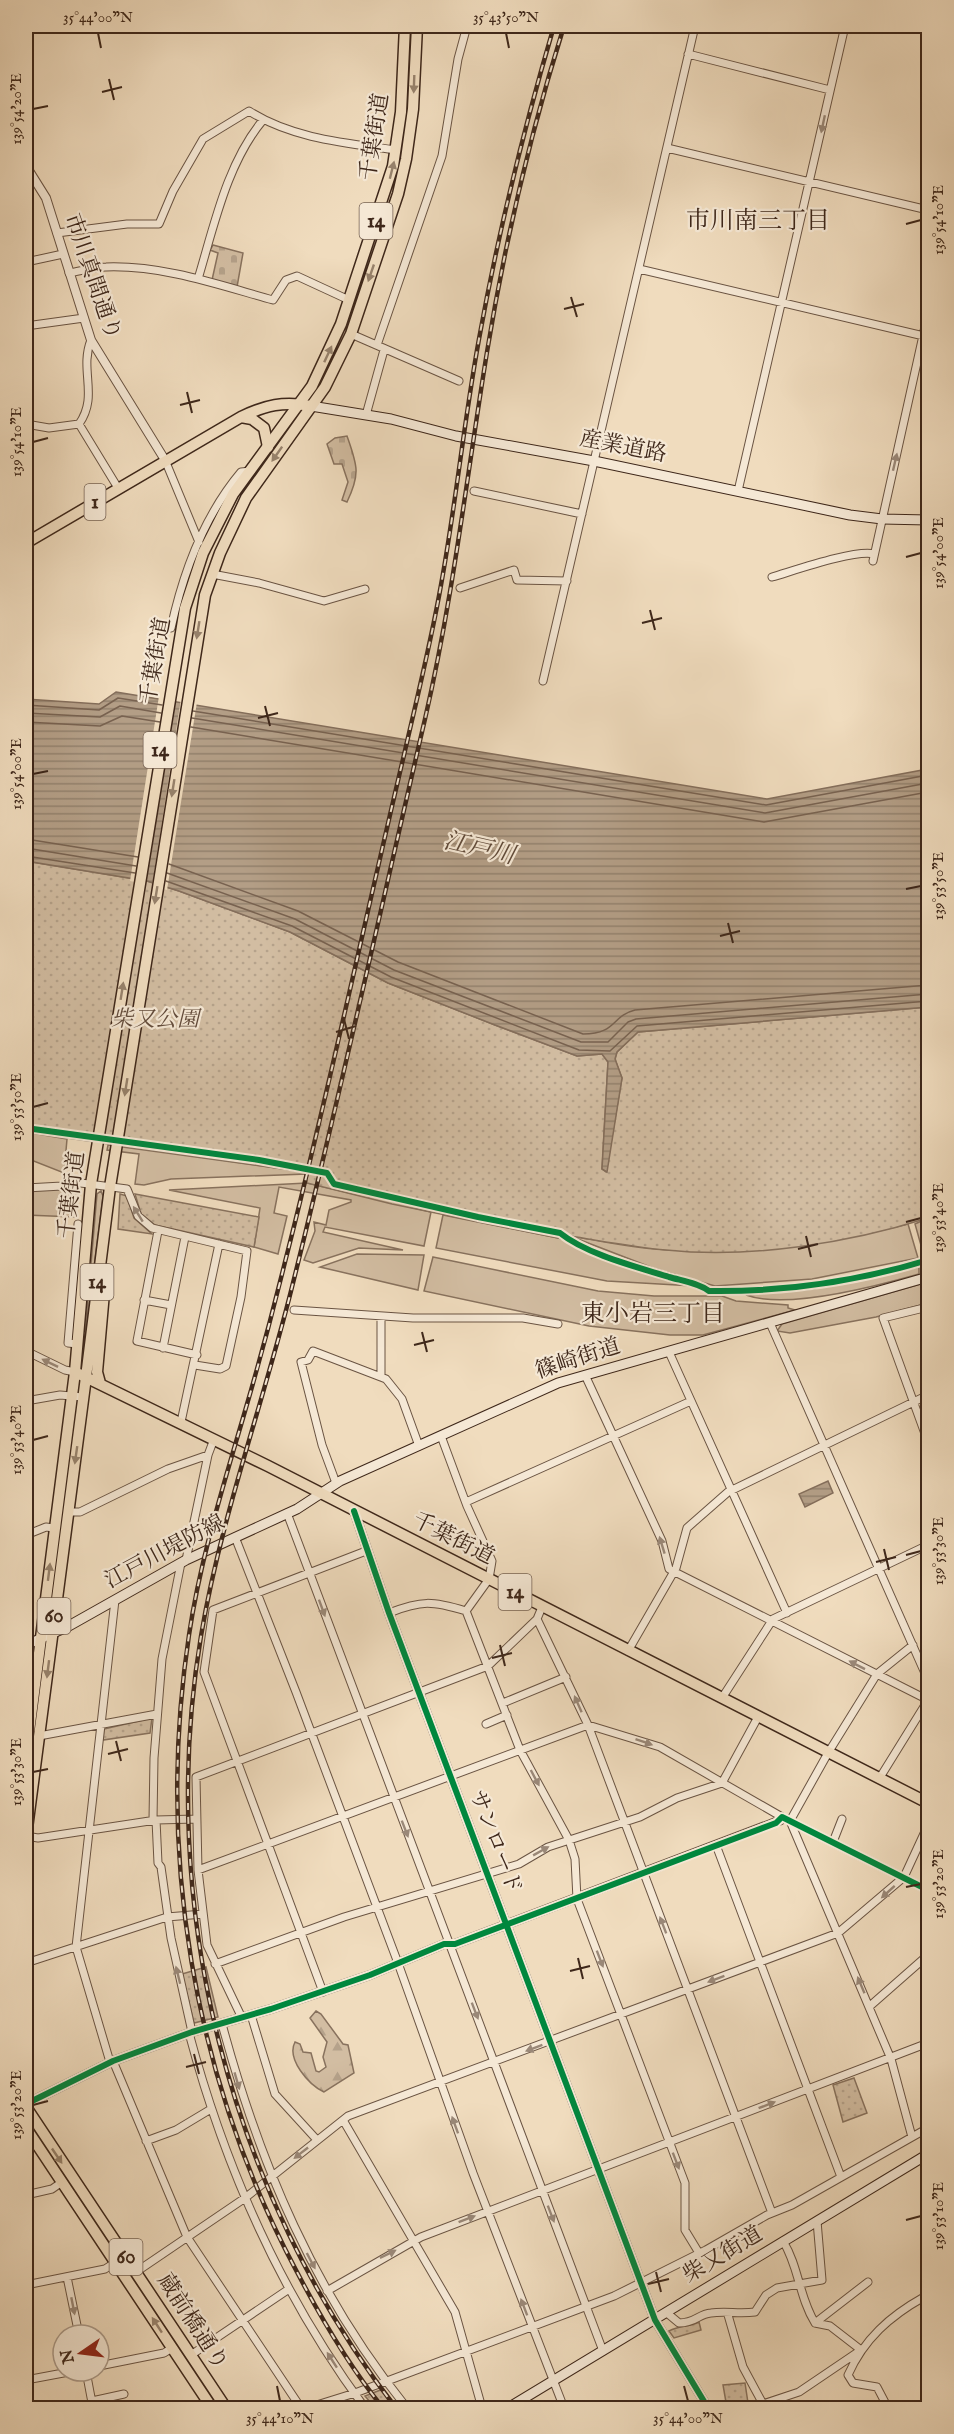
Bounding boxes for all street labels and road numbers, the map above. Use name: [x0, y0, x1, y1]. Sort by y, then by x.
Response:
street label: 千葉街道: [354, 91, 396, 183]
road number: 14: [360, 203, 392, 239]
street label: 市川真間通り: [57, 210, 127, 344]
street label: 産業道路: [577, 425, 669, 469]
road number: 1: [84, 484, 106, 520]
street label: 千葉街道: [135, 615, 177, 707]
road number: 14: [144, 732, 176, 768]
street label: 千葉街道: [53, 1150, 91, 1240]
road number: 14: [80, 1264, 114, 1300]
street label: 篠崎街道: [532, 1332, 624, 1386]
street label: 千葉街道: [407, 1507, 499, 1571]
street label: 江戸川堤防線: [100, 1509, 230, 1595]
road number: 14: [498, 1574, 532, 1610]
road number: 60: [38, 1598, 70, 1634]
street label: サンロード: [462, 1786, 528, 1898]
street label: 柴又街道: [678, 2220, 768, 2290]
road number: 60: [110, 2239, 142, 2275]
street label: 蔵前橋通り: [150, 2268, 234, 2376]

